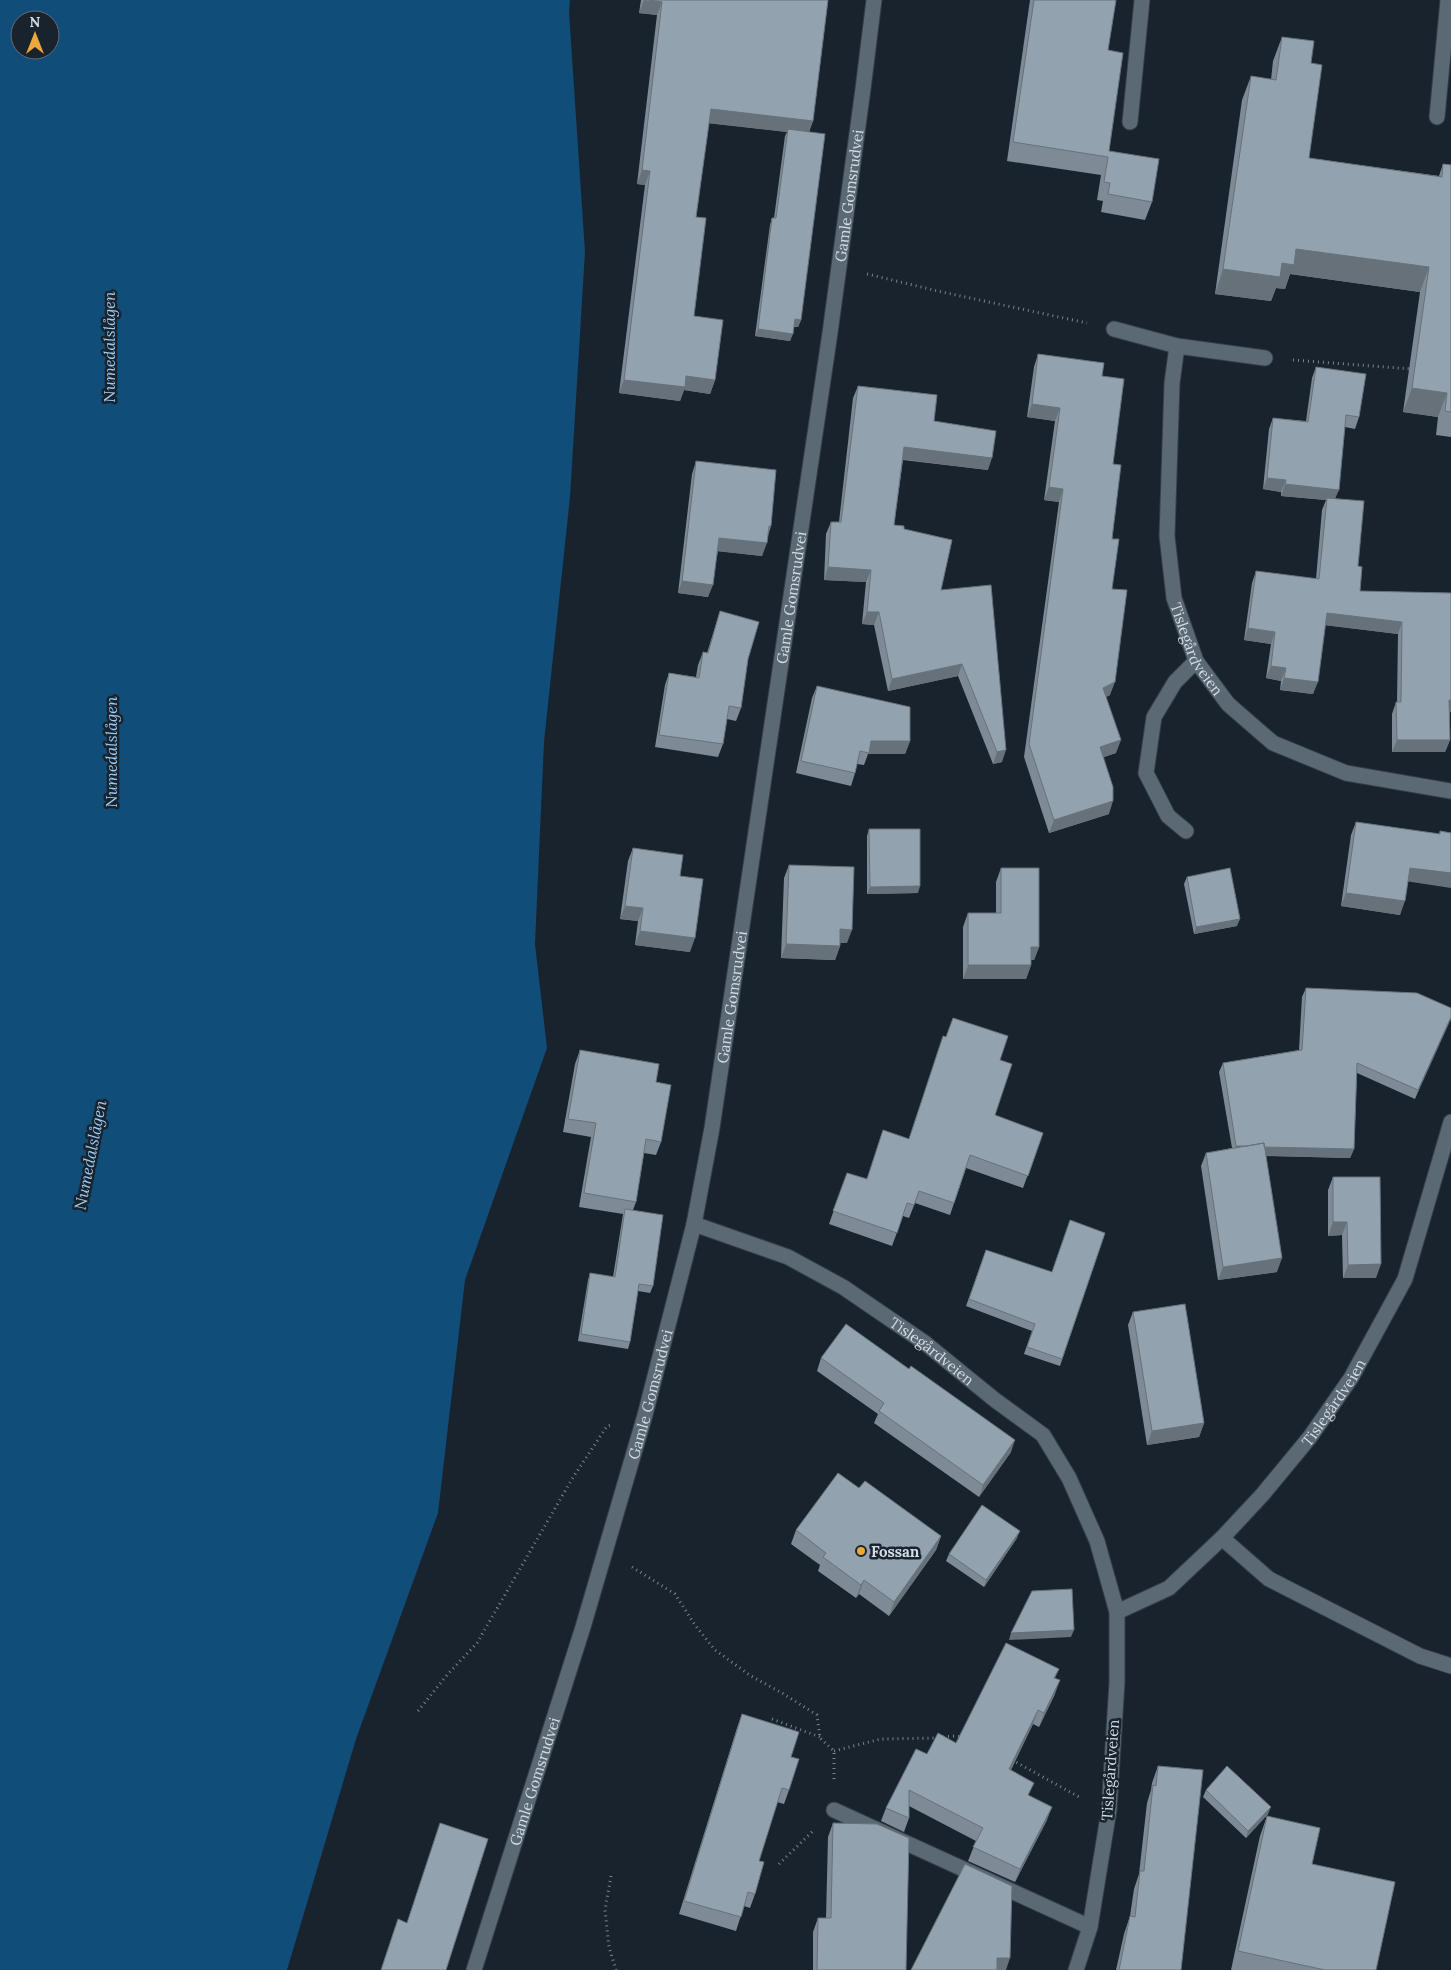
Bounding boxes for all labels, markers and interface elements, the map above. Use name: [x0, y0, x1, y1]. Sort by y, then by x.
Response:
north arrow: [10, 10, 60, 60]
text: N: [30, 13, 41, 31]
street label: Gamle Gomsrudvei: [830, 128, 867, 263]
water label: Numedalslågen: [99, 291, 119, 403]
street label: Gamle Gomsrudvei: [772, 530, 810, 665]
street label: Tislegårdveien: [1167, 600, 1228, 699]
water label: Numedalslågen: [101, 696, 121, 808]
street label: Gamle Gomsrudvei: [712, 930, 751, 1065]
water label: Numedalslågen: [70, 1098, 110, 1212]
street label: Tislegårdveien: [886, 1312, 978, 1389]
street label: Gamle Gomsrudvei: [623, 1327, 676, 1461]
street label: Tislegårdveien: [1297, 1355, 1369, 1450]
place label: Fossan: [871, 1542, 920, 1561]
marker: Fossan: [855, 1545, 867, 1557]
street label: Gamle Gomsrudvei: [505, 1715, 563, 1848]
street label: Tislegårdveien: [1097, 1719, 1123, 1821]

